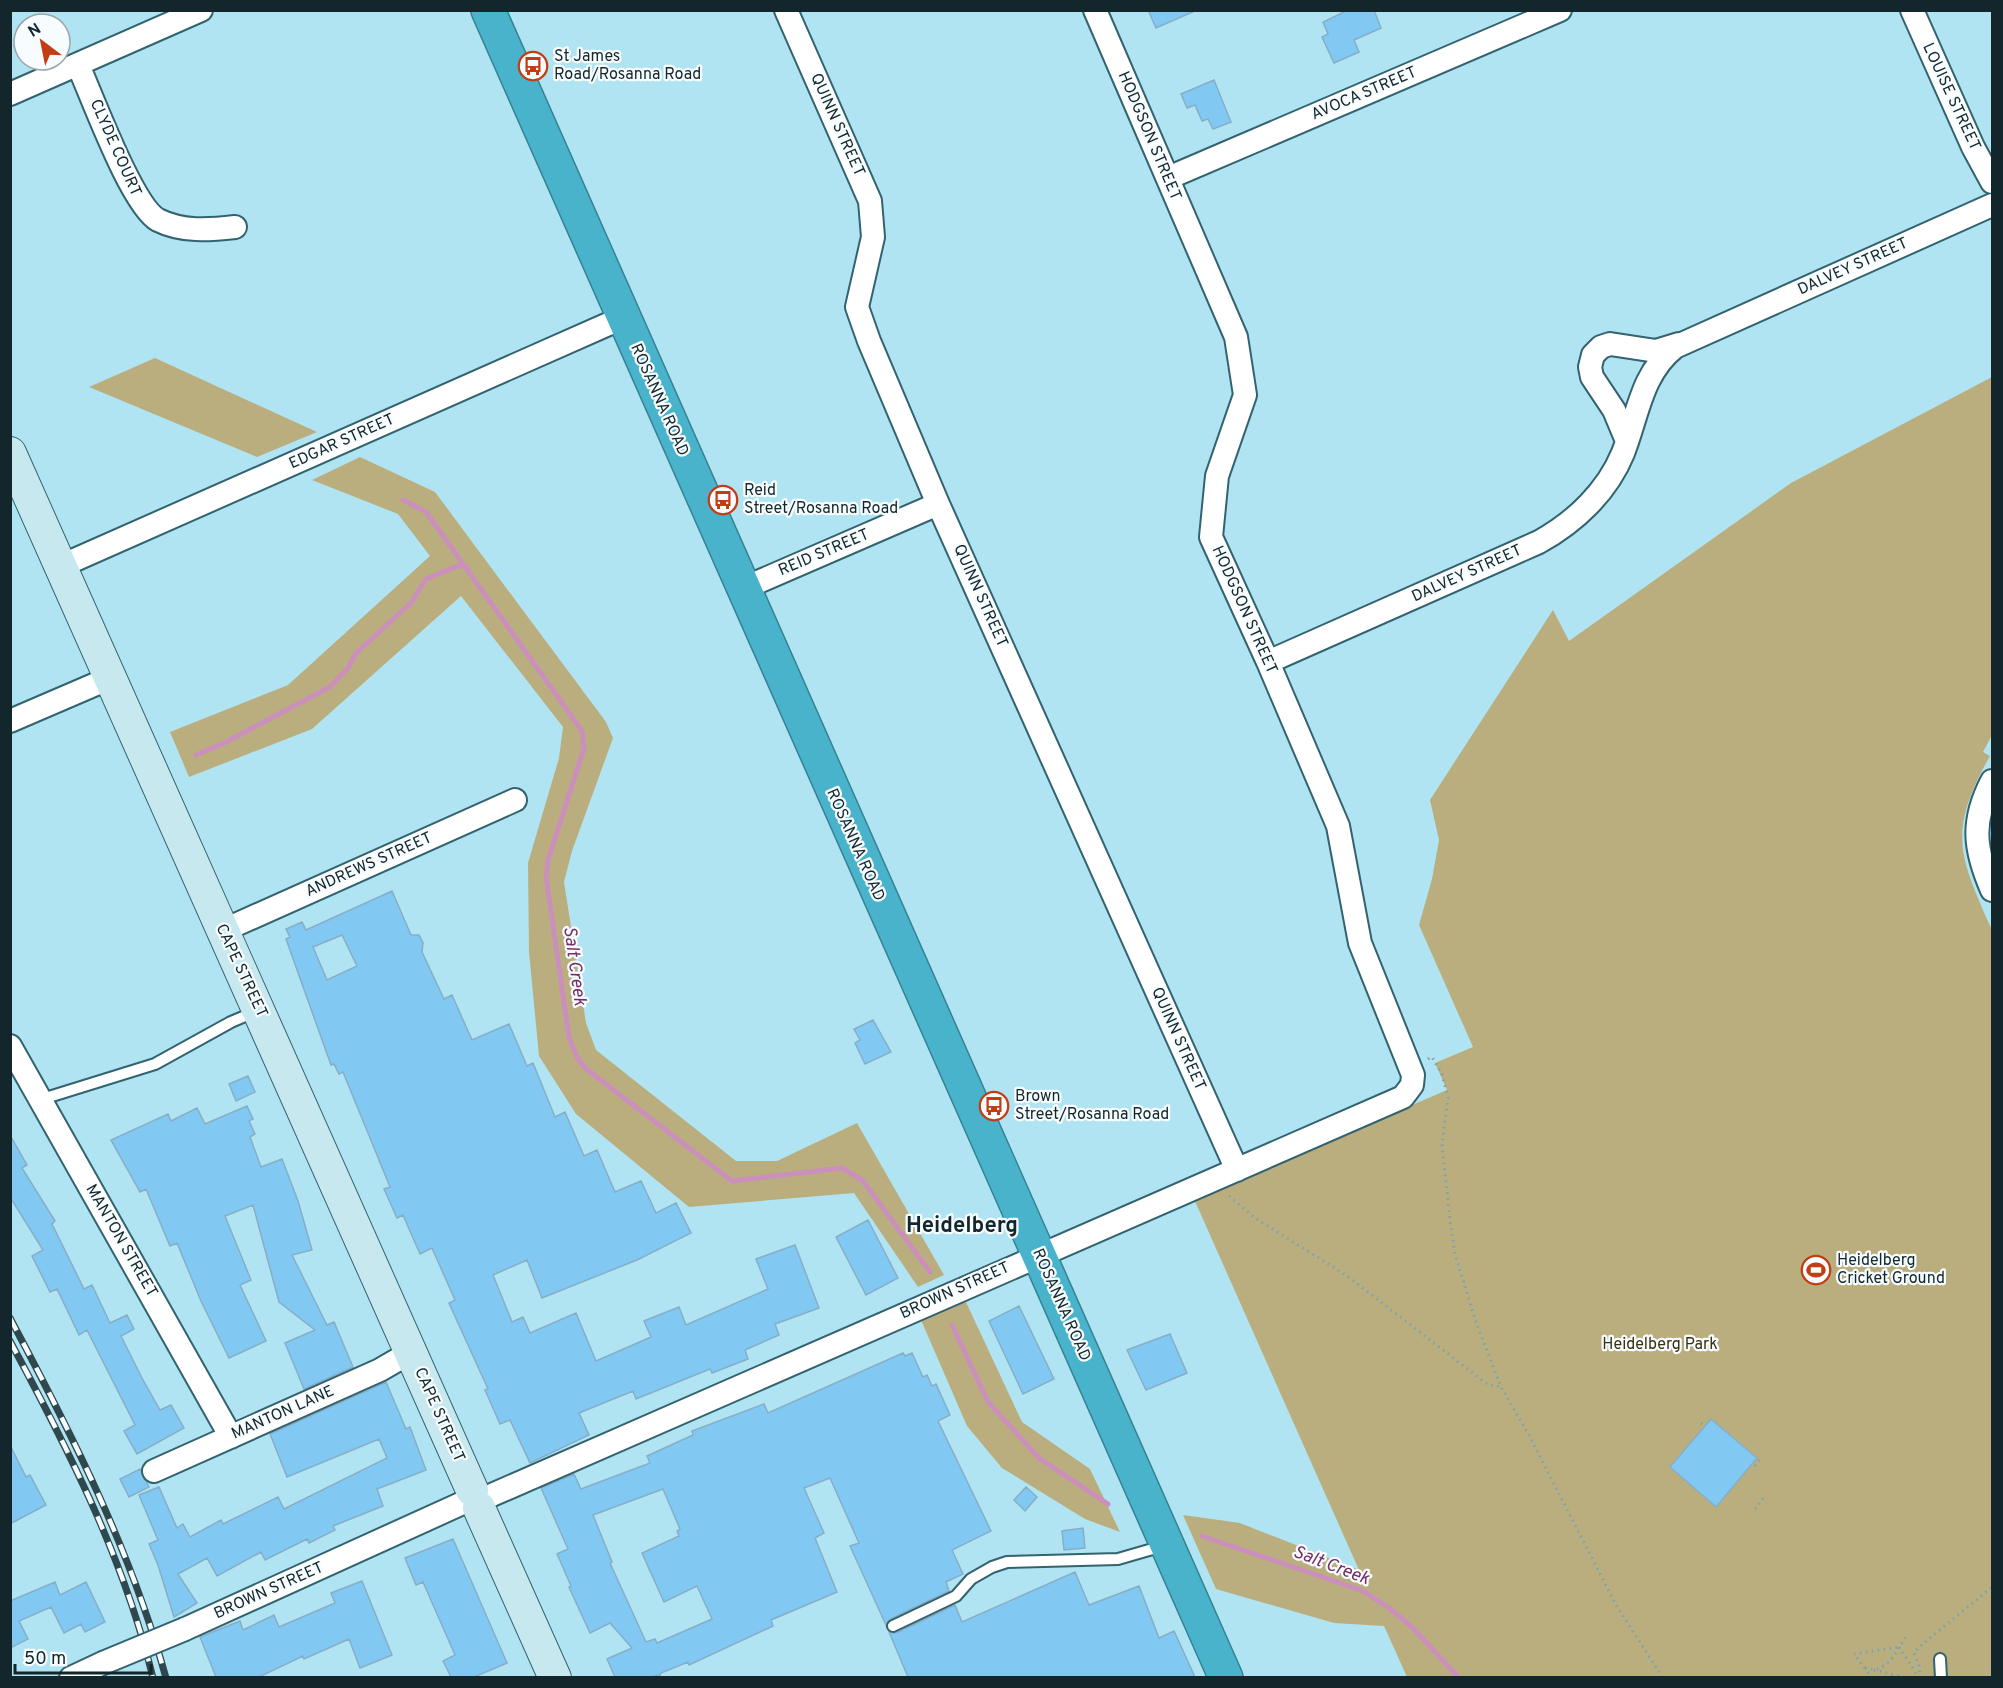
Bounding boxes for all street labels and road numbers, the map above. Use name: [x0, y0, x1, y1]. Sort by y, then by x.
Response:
street label: LOUISE STREET: [1917, 40, 1985, 154]
street label: AVOCA STREET: [1308, 63, 1420, 125]
street label: HODGSON STREET: [1113, 68, 1185, 204]
street label: QUINN STREET: [805, 70, 869, 180]
street label: CLYDE COURT: [85, 96, 145, 200]
street label: DALVEY STREET: [1795, 234, 1911, 300]
street label: ROSANNA ROAD: [625, 341, 693, 459]
street label: EDGAR STREET: [286, 410, 398, 474]
street label: REID STREET: [776, 525, 872, 581]
street label: QUINN STREET: [948, 541, 1012, 651]
street label: DALVEY STREET: [1409, 541, 1525, 607]
street label: HODGSON STREET: [1207, 543, 1281, 677]
street label: ROSANNA ROAD: [821, 786, 889, 904]
street label: ANDREWS STREET: [302, 828, 436, 902]
street label: CAPE STREET: [210, 921, 272, 1021]
street label: QUINN STREET: [1146, 984, 1210, 1094]
street label: MANTON STREET: [81, 1181, 161, 1301]
street label: ROSANNA ROAD: [1027, 1246, 1095, 1364]
street label: BROWN STREET: [897, 1258, 1013, 1324]
street label: CAPE STREET: [409, 1365, 469, 1465]
street label: MANTON LANE: [229, 1381, 337, 1445]
street label: BROWN STREET: [211, 1558, 327, 1624]

